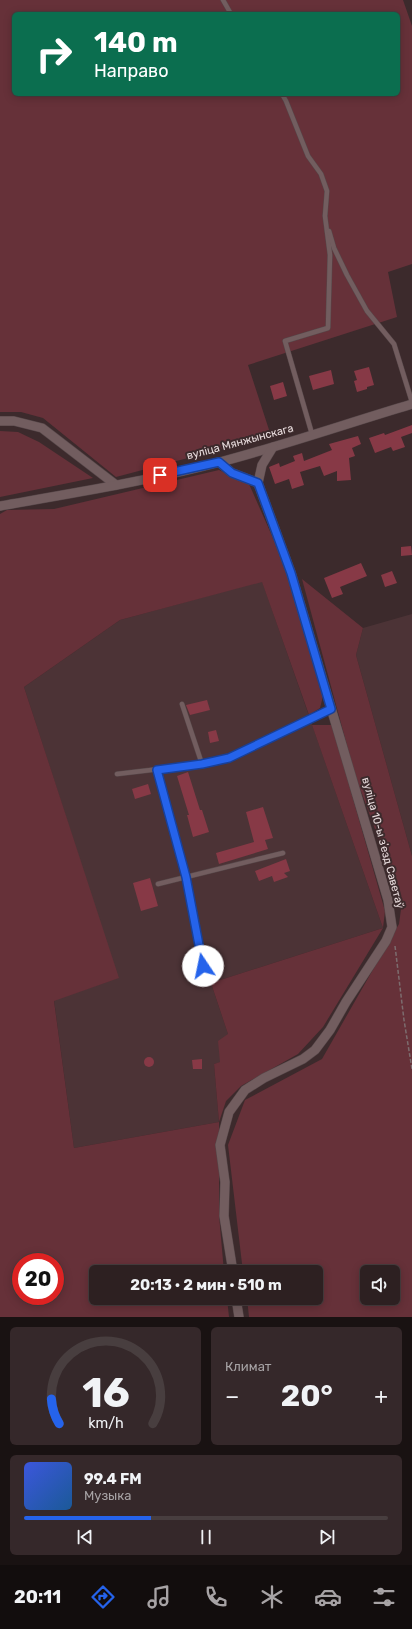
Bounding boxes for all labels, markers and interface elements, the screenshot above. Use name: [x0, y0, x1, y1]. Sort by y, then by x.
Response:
text: 140 m: [94, 26, 178, 59]
icon: right: [28, 28, 80, 80]
text: Направо: [94, 60, 169, 82]
street label: вуліца Мянжынскага: [185, 421, 295, 463]
pin: [143, 458, 177, 492]
icon: arrive: [149, 464, 171, 486]
street label: вуліца 10-ы зʼезд Саветаў: [359, 776, 407, 910]
position arrow: [182, 945, 224, 987]
speed limit sign: 20: [12, 1253, 64, 1305]
map controls: [360, 1265, 400, 1305]
button: sound: [360, 1265, 400, 1305]
text: 20:13 · 2 мин · 510 m: [130, 1276, 282, 1294]
text: Климат: [225, 1359, 271, 1374]
text: 16: [82, 1368, 129, 1417]
text: 20°: [281, 1378, 333, 1414]
text: −: [225, 1383, 239, 1410]
text: +: [374, 1383, 388, 1410]
text: km/h: [88, 1415, 123, 1432]
text: 99.4 FM: [84, 1470, 142, 1488]
text: Музыка: [84, 1488, 131, 1503]
icon: previous: [74, 1526, 96, 1548]
icon: pause: [195, 1526, 217, 1548]
icon: next: [316, 1526, 338, 1548]
icon: directions: [89, 1583, 117, 1611]
icon: music: [145, 1583, 173, 1611]
icon: phone: [202, 1583, 230, 1611]
icon: climate: [258, 1583, 286, 1611]
icon: car: [314, 1583, 342, 1611]
icon: filters: [370, 1583, 398, 1611]
text: 20:11: [14, 1586, 61, 1608]

